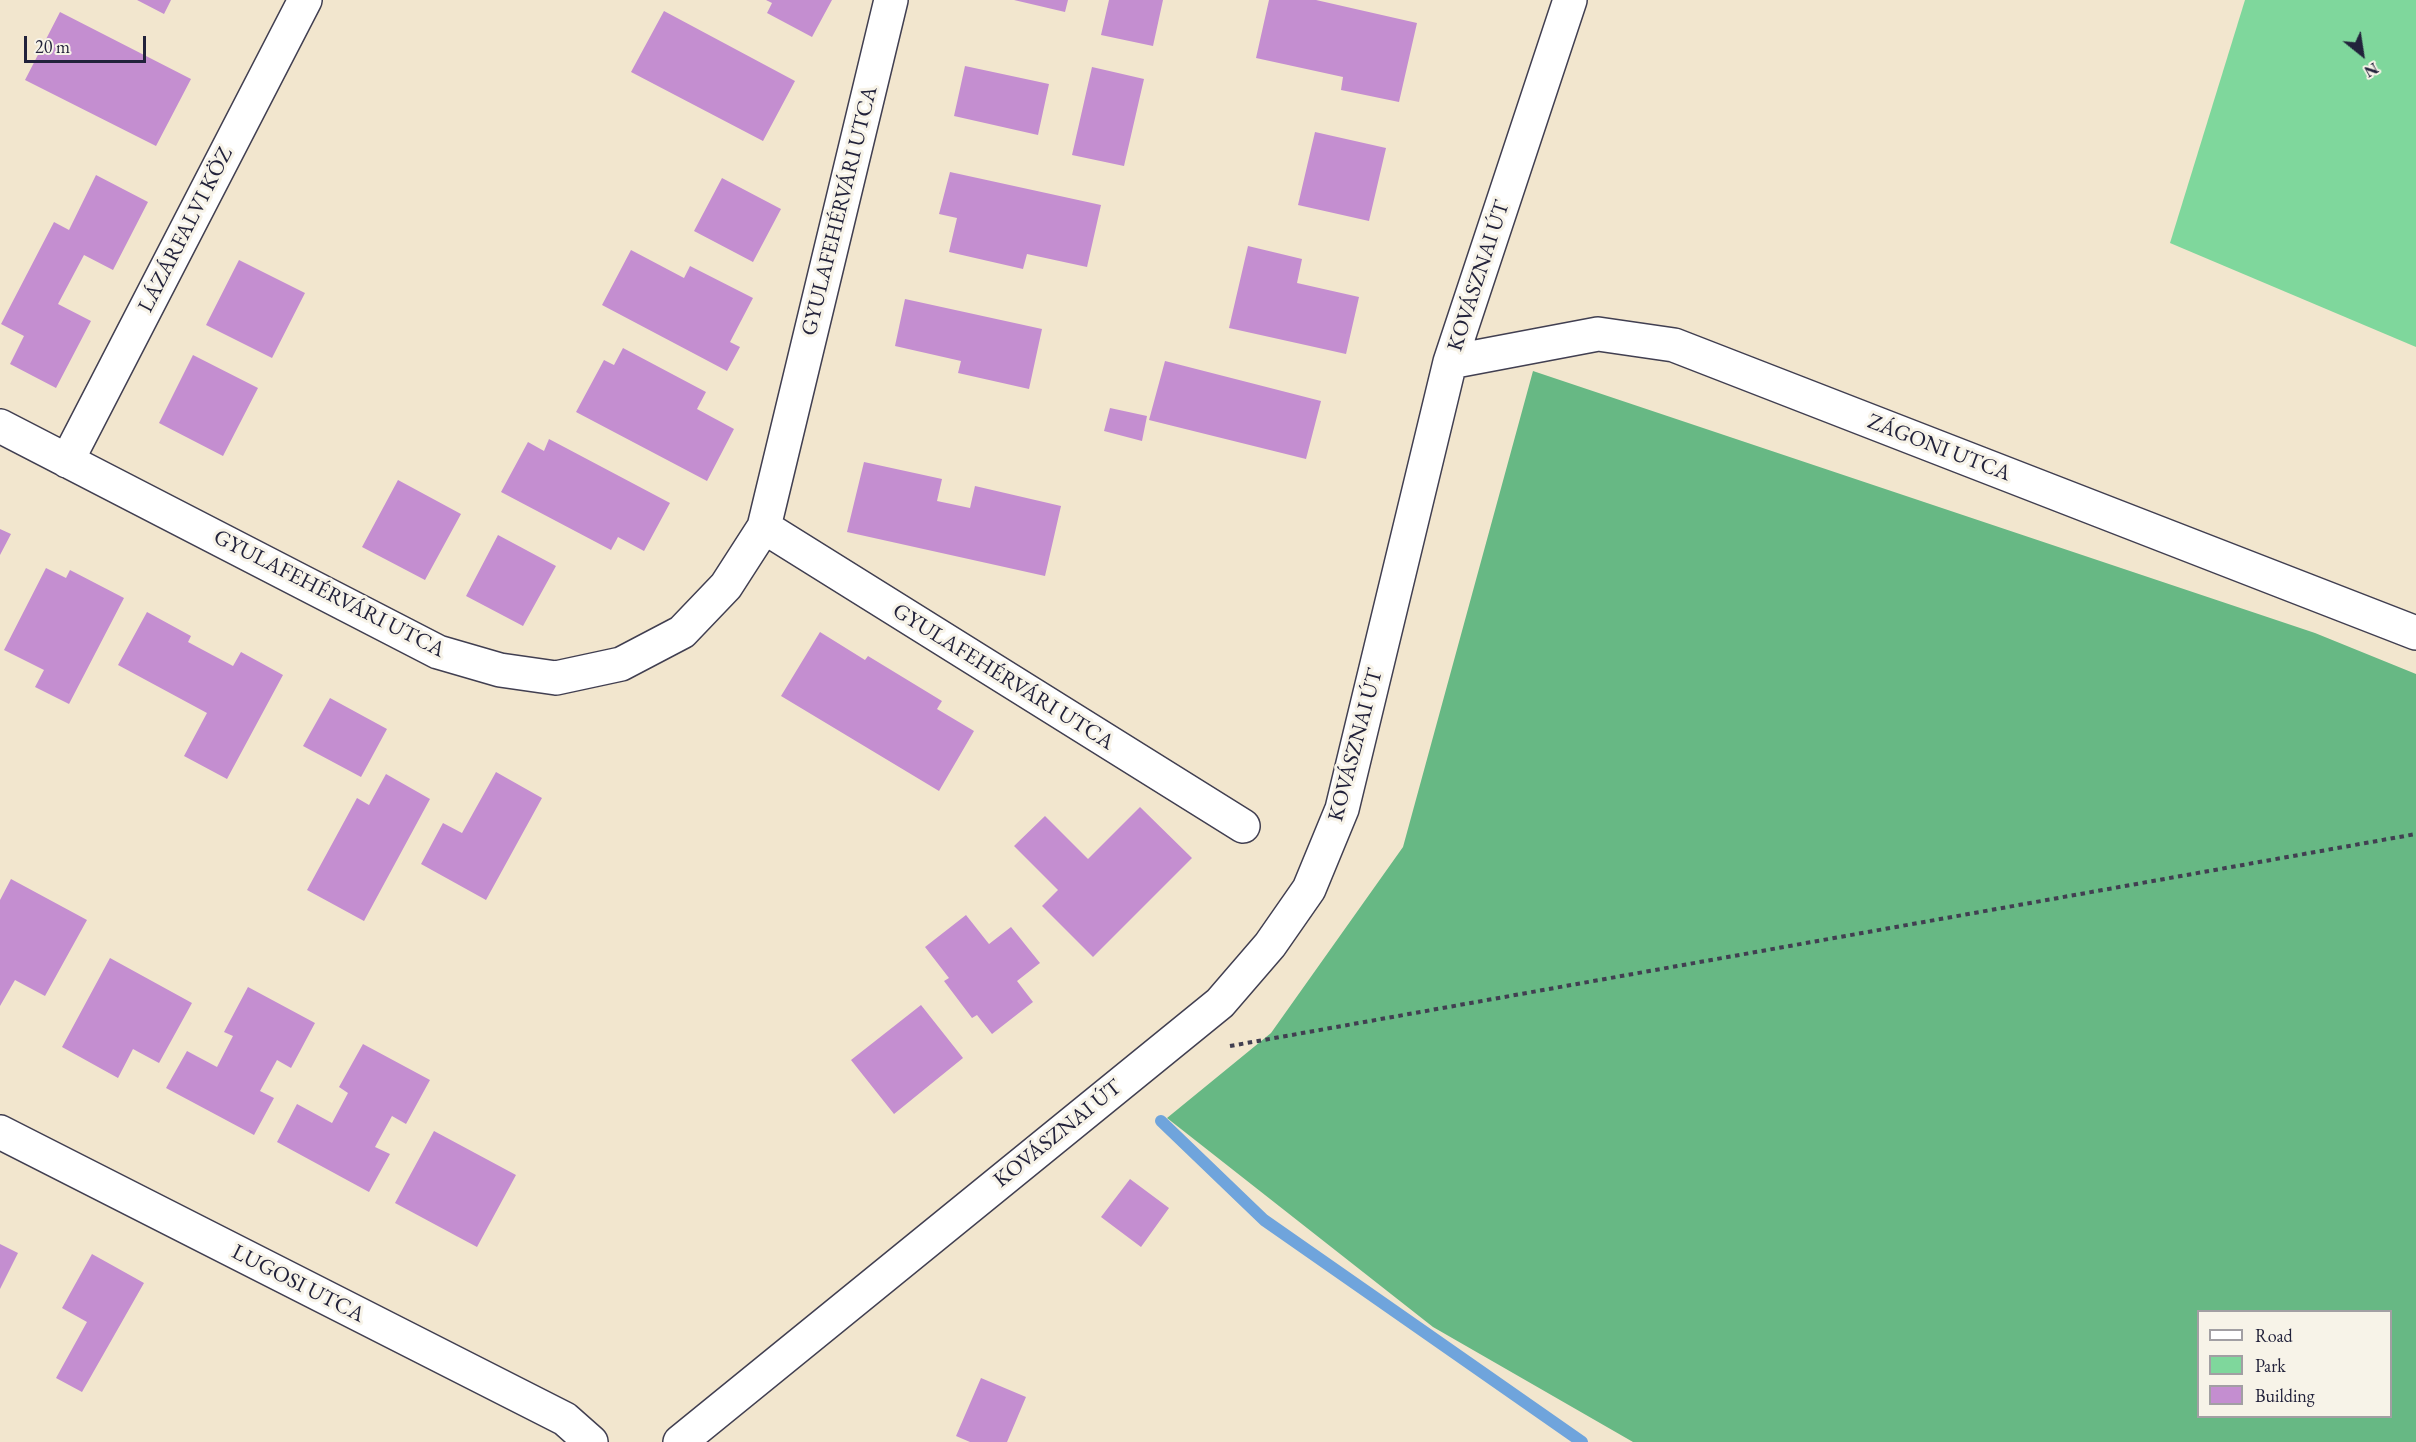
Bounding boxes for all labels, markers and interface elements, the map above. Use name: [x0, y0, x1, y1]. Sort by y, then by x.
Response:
scale bar: [27, 24, 148, 62]
north arrow: [2332, 24, 2392, 84]
text: 20 m: [35, 35, 70, 58]
text: N: [2360, 58, 2382, 82]
street label: GYULAFEHÉRVÁRI UTCA: [796, 84, 884, 338]
street label: LÁZÁRFALVI KÖZ: [133, 143, 239, 317]
street label: KOVÁSZNAI ÚT: [1442, 197, 1516, 355]
street label: ZÁGONI UTCA: [1864, 409, 2014, 487]
street label: GYULAFEHÉRVÁRI UTCA: [209, 524, 449, 664]
street label: GYULAFEHÉRVÁRI UTCA: [887, 598, 1119, 756]
street label: KOVÁSZNAI ÚT: [1323, 666, 1389, 824]
street label: KOVÁSZNAI ÚT: [989, 1074, 1127, 1194]
street label: LUGOSI UTCA: [227, 1239, 369, 1329]
legend: [2197, 1310, 2392, 1418]
text: Road: [2255, 1324, 2293, 1347]
text: Park: [2255, 1354, 2286, 1377]
text: Building: [2255, 1384, 2315, 1407]

